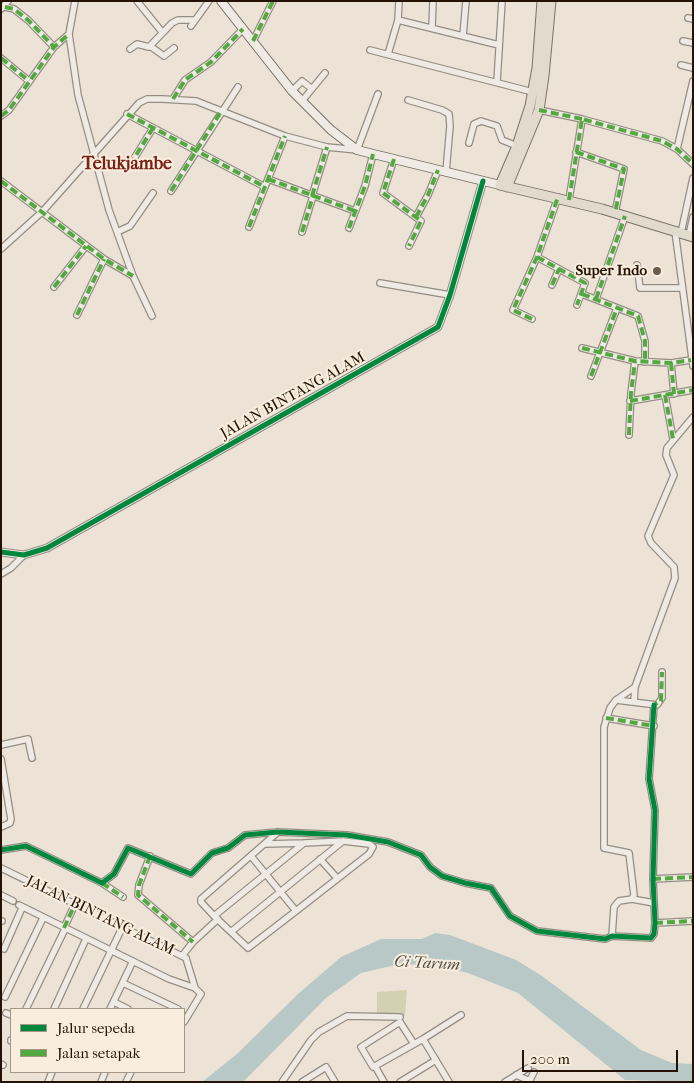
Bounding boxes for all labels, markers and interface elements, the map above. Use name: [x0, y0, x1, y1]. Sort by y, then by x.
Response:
district label: Telukjambe: [82, 154, 172, 176]
place label: Super Indo: [575, 262, 647, 280]
marker: Super Indo: [651, 265, 663, 277]
street label: JALAN BINTANG ALAM: [217, 349, 369, 443]
street label: JALAN BINTANG ALAM: [23, 872, 177, 960]
water label: Ci Tarum: [394, 953, 460, 975]
legend: [10, 1008, 185, 1073]
text: Jalur sepeda: [57, 1019, 135, 1037]
scale bar: [524, 1040, 680, 1072]
text: Jalan setapak: [57, 1044, 140, 1062]
text: 200 m: [530, 1050, 570, 1068]

